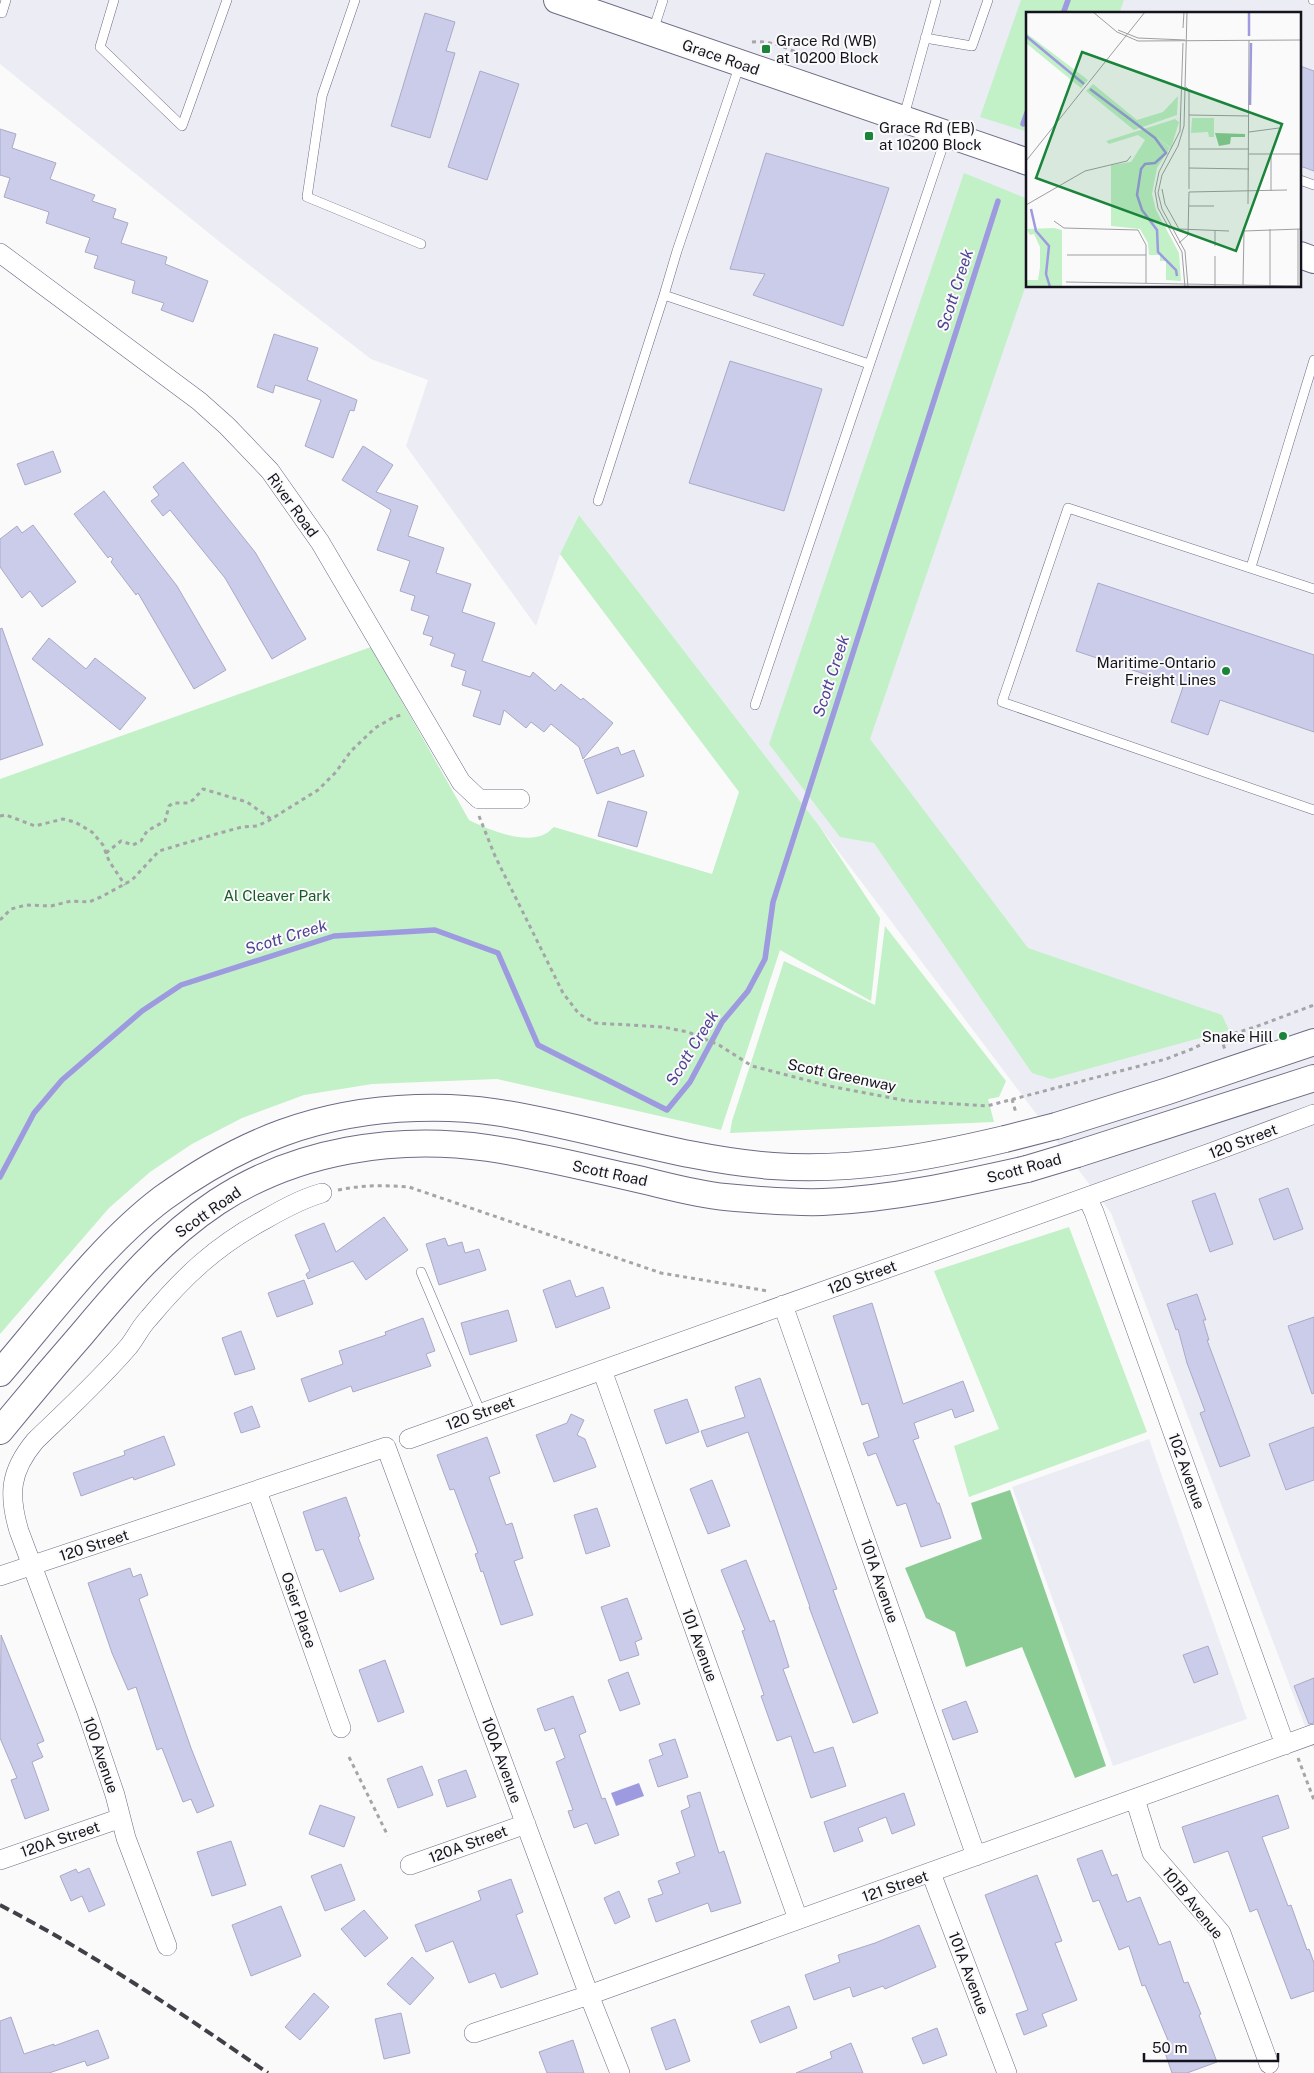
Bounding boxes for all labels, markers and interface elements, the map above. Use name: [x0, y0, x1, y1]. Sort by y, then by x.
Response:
inset map: [1026, 12, 1302, 288]
place label: Grace Rd (WB) at 10200 Block: [776, 32, 879, 66]
street label: Grace Road: [680, 36, 762, 78]
marker: Grace Rd (WB) at 10200 Block: [760, 43, 772, 55]
place label: Grace Rd (EB) at 10200 Block: [879, 119, 982, 153]
marker: Grace Rd (EB) at 10200 Block: [863, 130, 875, 142]
water label: Scott Creek: [933, 246, 977, 333]
street label: River Road: [264, 470, 322, 540]
water label: Scott Creek: [809, 632, 853, 719]
place label: Maritime-Ontario Freight Lines: [1097, 654, 1216, 688]
marker: Maritime-Ontario Freight Lines: [1220, 665, 1232, 677]
park label: Al Cleaver Park: [223, 887, 331, 904]
water label: Scott Creek: [243, 915, 330, 958]
water label: Scott Creek: [661, 1007, 723, 1089]
place label: Snake Hill: [1202, 1028, 1273, 1045]
marker: Snake Hill: [1277, 1030, 1289, 1042]
street label: Scott Greenway: [786, 1055, 898, 1095]
street label: 120 Street: [1206, 1120, 1280, 1162]
street label: Scott Road: [985, 1150, 1063, 1186]
street label: Scott Road: [571, 1157, 649, 1189]
street label: Scott Road: [172, 1183, 244, 1241]
street label: 120 Street: [825, 1257, 899, 1297]
street label: 120 Street: [443, 1393, 517, 1433]
street label: 102 Avenue: [1165, 1431, 1209, 1511]
street label: 120 Street: [57, 1526, 131, 1564]
street label: 101A Avenue: [858, 1537, 902, 1625]
street label: Osier Place: [278, 1570, 320, 1650]
street label: 101 Avenue: [679, 1606, 721, 1684]
street label: 100 Avenue: [80, 1715, 122, 1795]
street label: 100A Avenue: [479, 1715, 525, 1805]
street label: 120A Street: [18, 1818, 102, 1860]
street label: 120A Street: [426, 1822, 510, 1866]
street label: 101B Avenue: [1159, 1864, 1227, 1942]
street label: 121 Street: [860, 1867, 930, 1905]
street label: 101A Avenue: [945, 1929, 993, 2017]
scale bar: [1144, 2030, 1278, 2062]
text: 50 m: [1152, 2039, 1187, 2056]

